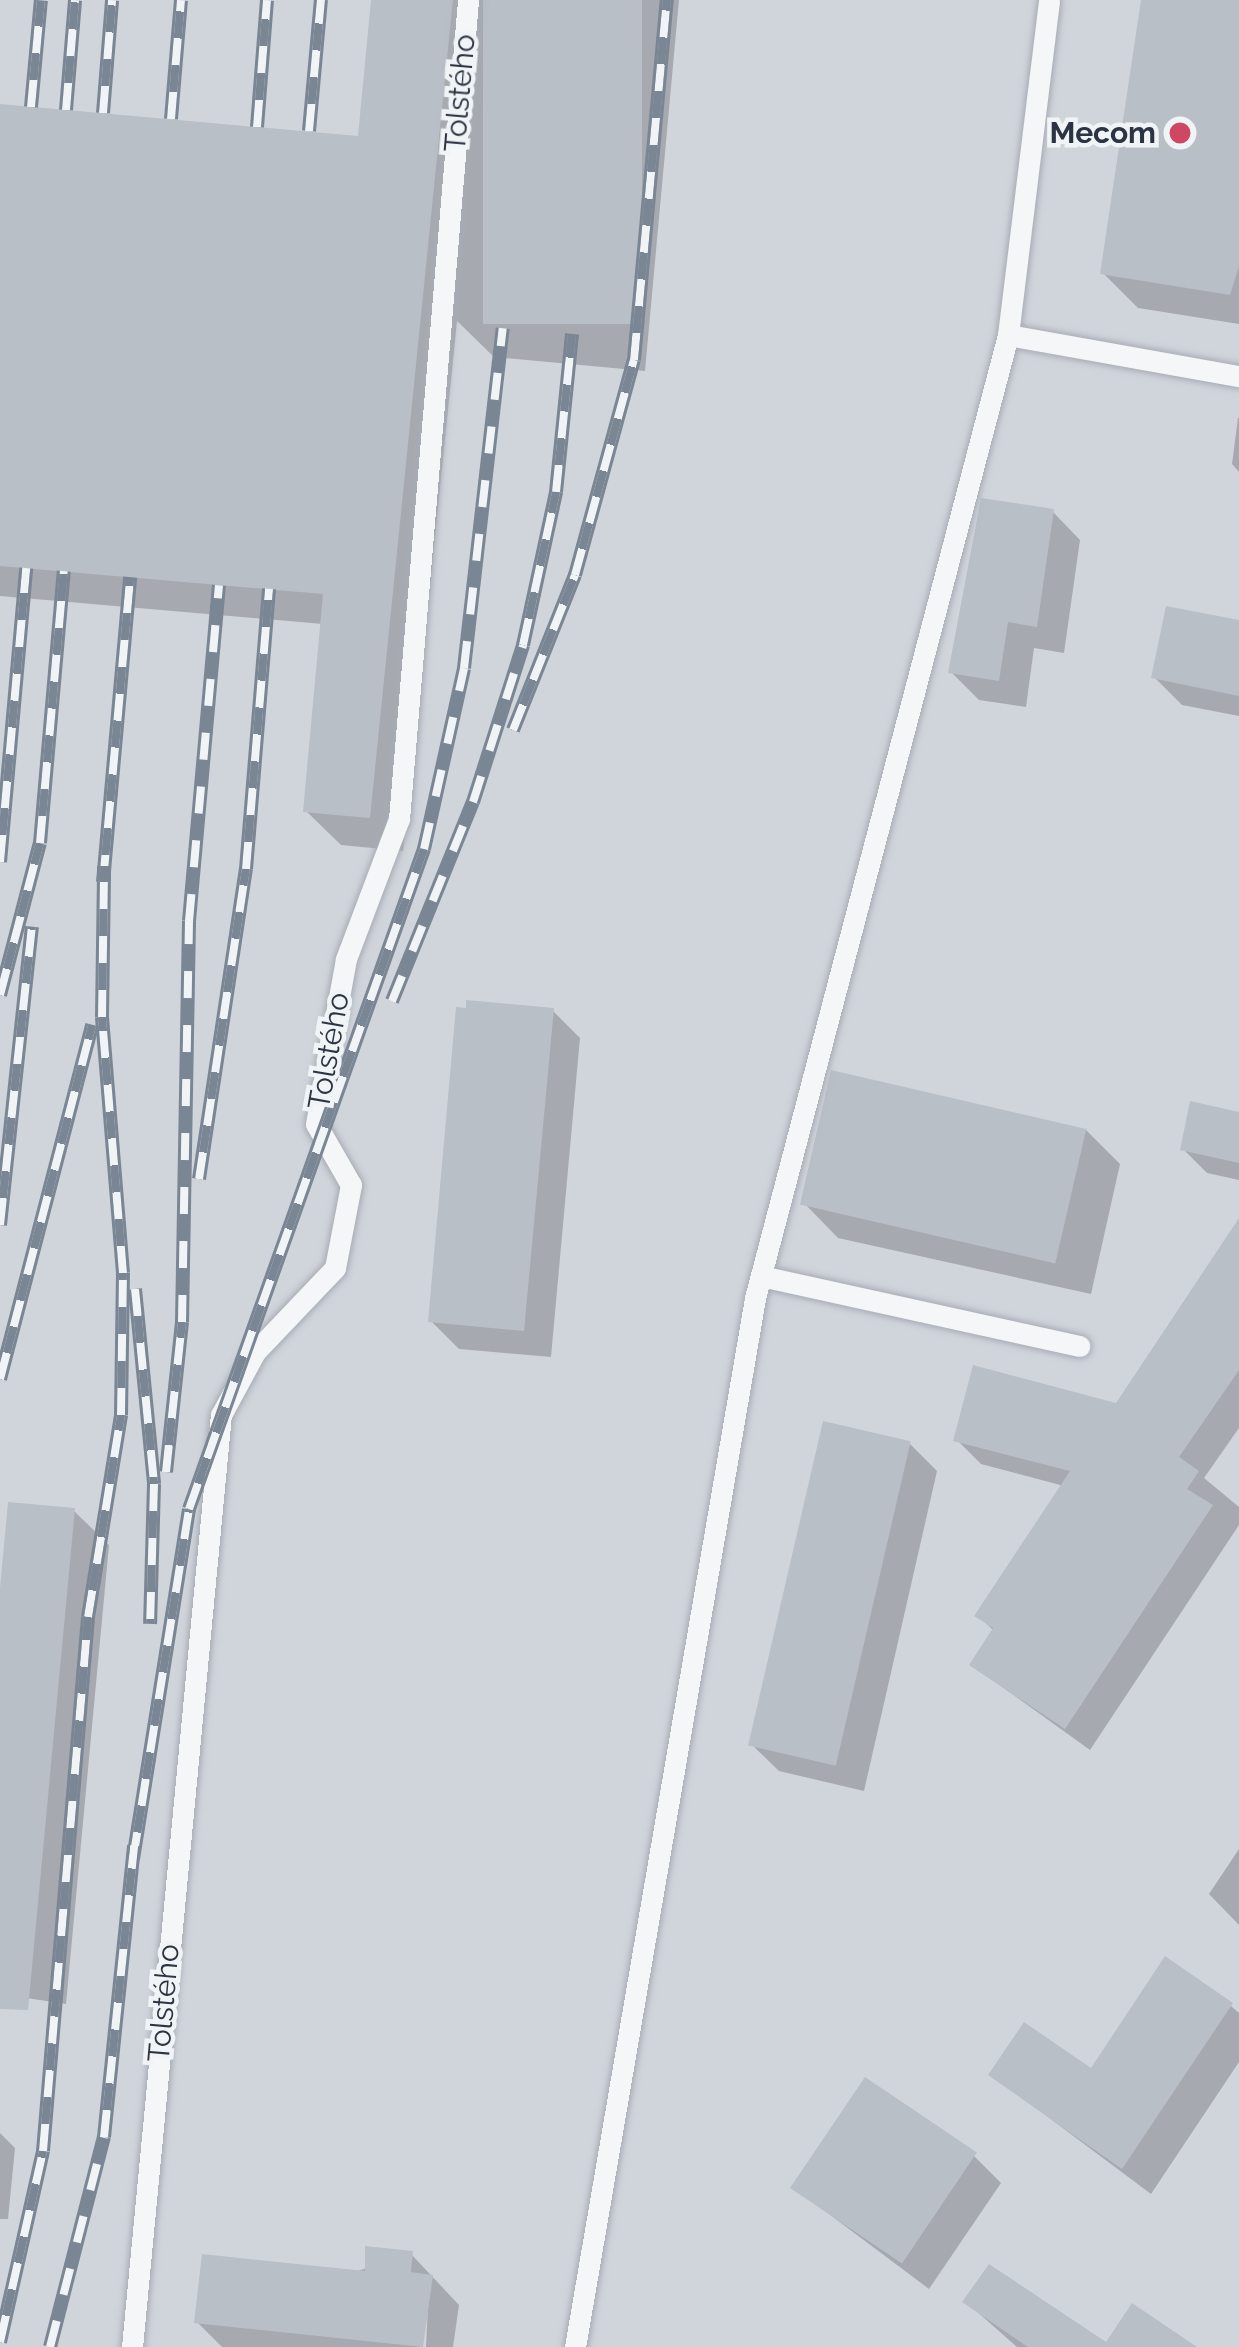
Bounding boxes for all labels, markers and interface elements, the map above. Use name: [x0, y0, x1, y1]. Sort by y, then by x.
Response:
street label: Tolstého: [437, 33, 483, 153]
place label: Mecom: [1049, 115, 1156, 151]
marker: Mecom: [1167, 120, 1193, 146]
street label: Tolstého: [301, 990, 357, 1112]
street label: Tolstého: [141, 1943, 187, 2063]

